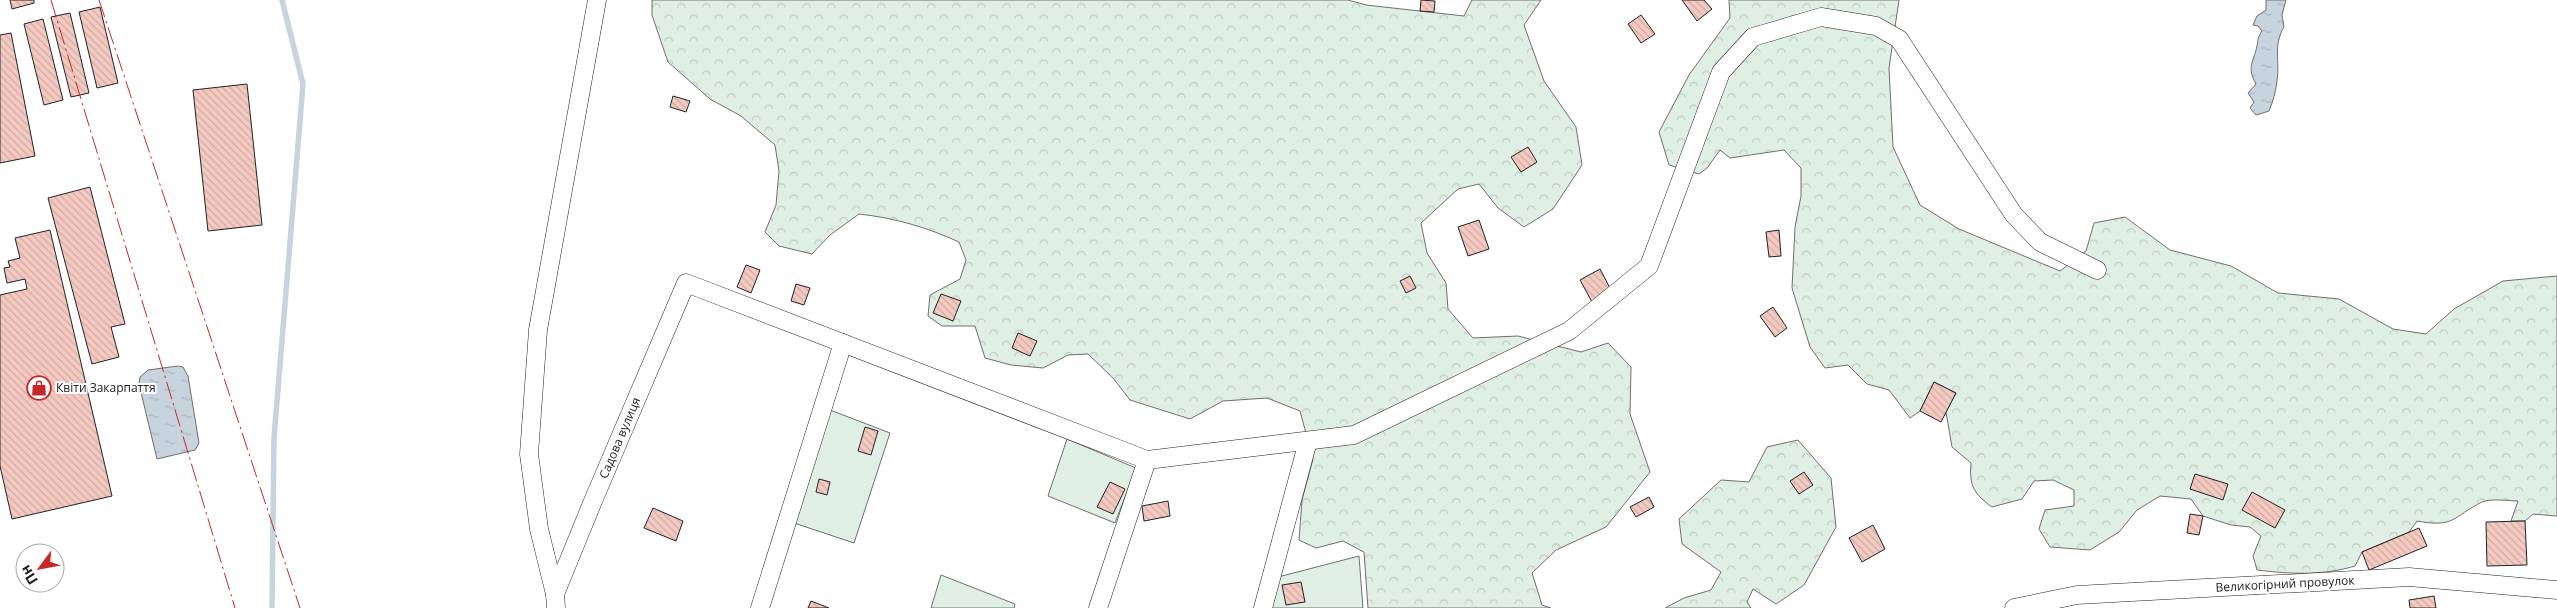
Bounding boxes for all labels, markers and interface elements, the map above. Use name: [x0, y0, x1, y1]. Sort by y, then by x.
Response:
shop icon: Квіти Закарпаття: [26, 375, 52, 401]
place label: Квіти Закарпаття: [56, 379, 156, 396]
street label: Садова вулиця: [595, 395, 644, 481]
north arrow: [15, 543, 65, 593]
text: Пн: [15, 562, 42, 589]
street label: Великогірний провулок: [2215, 571, 2356, 596]

